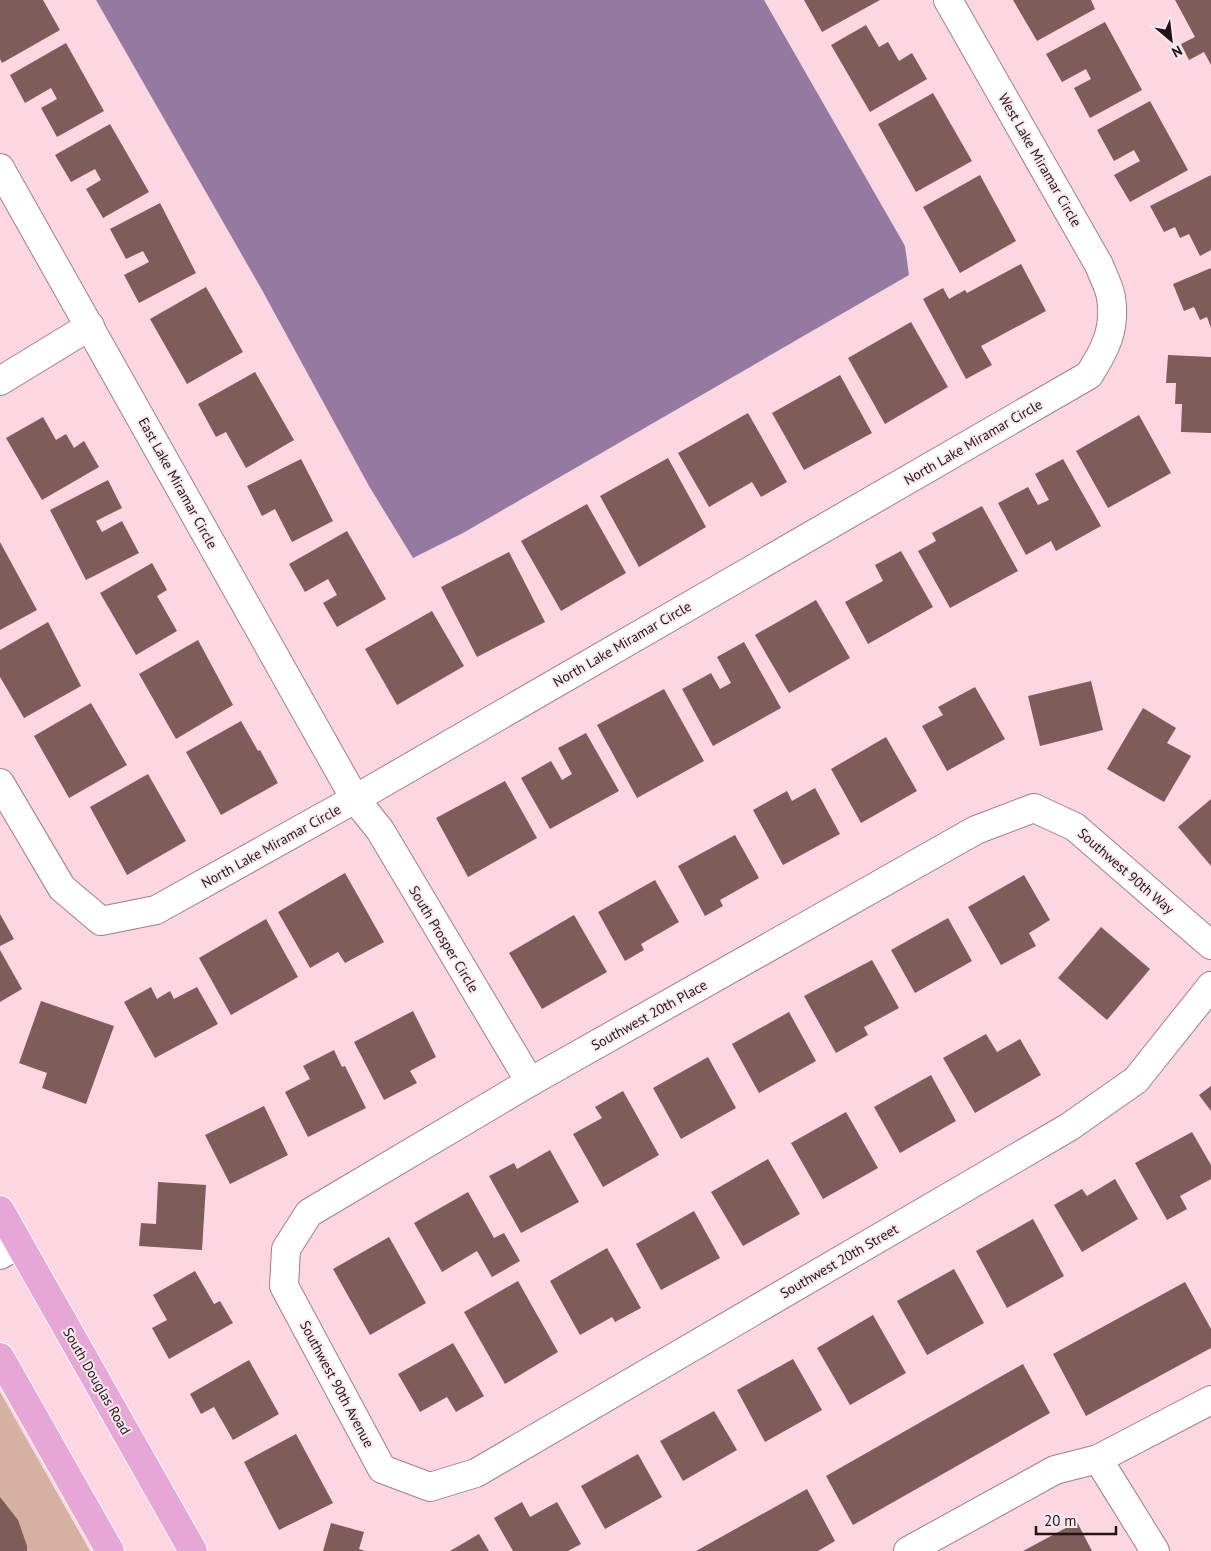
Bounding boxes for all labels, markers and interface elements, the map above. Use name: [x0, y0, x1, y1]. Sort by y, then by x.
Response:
north arrow: [1146, 15, 1196, 65]
text: N: [1169, 41, 1185, 62]
street label: West Lake Miramar Circle: [994, 90, 1086, 230]
street label: North Lake Miramar Circle: [901, 395, 1045, 489]
street label: East Lake Miramar Circle: [134, 414, 222, 552]
street label: North Lake Miramar Circle: [550, 597, 694, 691]
street label: North Lake Miramar Circle: [198, 800, 344, 892]
street label: Southwest 90th Way: [1074, 824, 1178, 918]
street label: South Prosper Circle: [405, 882, 483, 996]
street label: Southwest 20th Place: [588, 976, 710, 1054]
street label: Southwest 20th Street: [777, 1220, 902, 1302]
street label: Southwest 90th Avenue: [296, 1317, 378, 1451]
street label: South Douglas Road: [59, 1324, 135, 1438]
scale bar: [1036, 1504, 1116, 1536]
text: 20 m: [1044, 1511, 1077, 1530]

